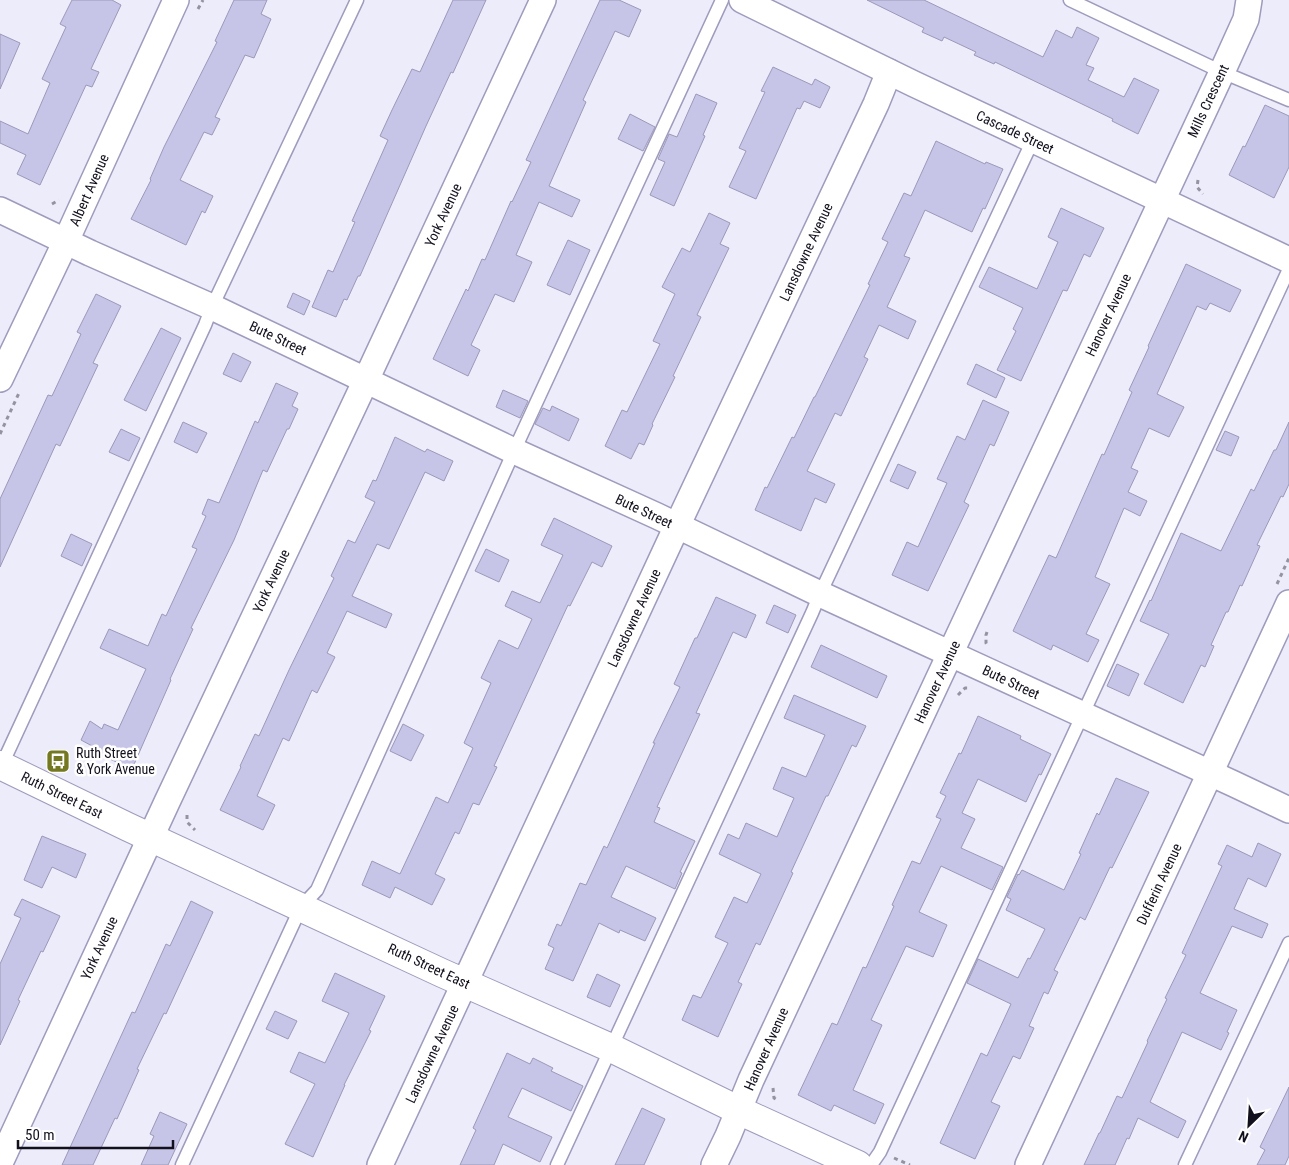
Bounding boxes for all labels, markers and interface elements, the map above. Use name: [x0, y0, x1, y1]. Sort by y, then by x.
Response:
street label: Mills Crescent: [1184, 62, 1232, 140]
street label: Cascade Street: [974, 107, 1056, 157]
street label: Albert Avenue: [66, 151, 112, 228]
street label: York Avenue: [421, 180, 465, 249]
street label: Lansdowne Avenue: [776, 200, 836, 304]
street label: Hanover Avenue: [1082, 271, 1134, 359]
street label: Bute Street: [247, 318, 309, 358]
street label: Bute Street: [613, 491, 675, 531]
street label: York Avenue: [249, 546, 293, 615]
street label: Lansdowne Avenue: [604, 566, 664, 670]
street label: Hanover Avenue: [911, 638, 963, 726]
street label: Bute Street: [980, 662, 1042, 702]
place label: Ruth Street & York Avenue: [76, 745, 155, 777]
bus stop icon: Ruth Street & York Avenue: [45, 748, 71, 774]
street label: Ruth Street East: [19, 768, 105, 822]
street label: Dufferin Avenue: [1133, 840, 1185, 927]
street label: York Avenue: [77, 913, 121, 982]
street label: Ruth Street East: [386, 940, 472, 992]
street label: Lansdowne Avenue: [402, 1002, 462, 1106]
street label: Hanover Avenue: [741, 1005, 792, 1093]
north arrow: [1224, 1100, 1274, 1150]
scale bar: [18, 1118, 172, 1150]
text: 50 m: [25, 1126, 55, 1144]
text: N: [1236, 1128, 1251, 1146]

